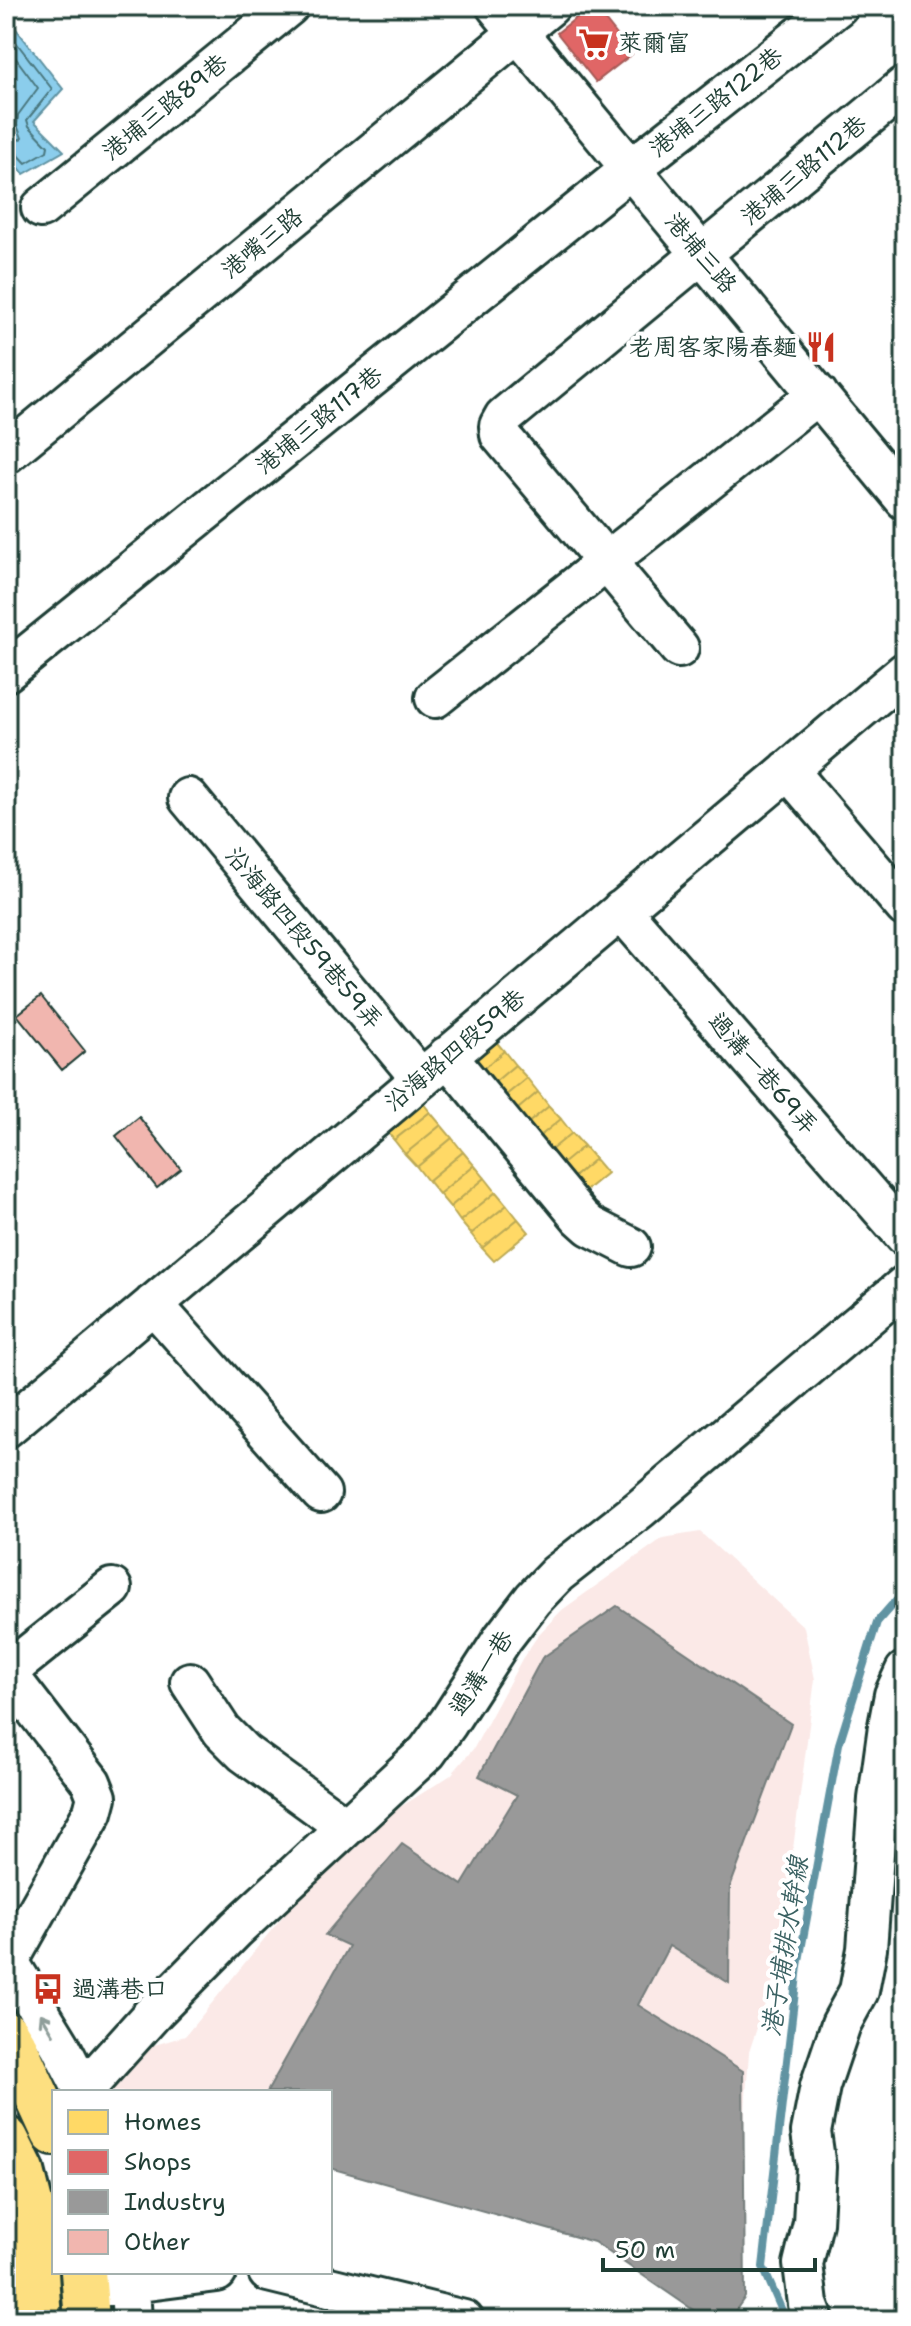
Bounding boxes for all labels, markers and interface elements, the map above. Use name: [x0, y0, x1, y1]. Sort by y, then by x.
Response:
supermarket icon: 萊爾富: [577, 26, 611, 60]
place label: 萊爾富: [618, 27, 690, 59]
street label: 港埔三路122巷: [643, 40, 789, 164]
street label: 港埔三路89巷: [96, 47, 234, 167]
street label: 港埔三路112巷: [734, 108, 874, 232]
street label: 港嘴三路: [215, 200, 309, 286]
street label: 港埔三路: [658, 206, 744, 300]
restaurant icon: 老周客家陽春麵: [804, 330, 838, 364]
place label: 老周客家陽春麵: [629, 331, 797, 363]
street label: 港埔三路117巷: [249, 359, 389, 481]
street label: 沿海路四段59巷59弄: [218, 840, 390, 1036]
street label: 沿海路四段59巷: [378, 982, 532, 1118]
street label: 過溝一巷69弄: [701, 1005, 825, 1141]
street label: 過溝一巷: [441, 1624, 521, 1722]
water label: 港子埔排水幹線: [752, 1851, 816, 2039]
bus stop icon: 過溝巷口: [31, 1972, 65, 2006]
place label: 過溝巷口: [72, 1973, 168, 2005]
one-way arrow: [39, 2013, 55, 2036]
legend: [52, 2090, 332, 2274]
text: Homes: [124, 2106, 202, 2138]
text: Shops: [124, 2146, 192, 2178]
text: Industry: [124, 2186, 226, 2218]
scale bar: [603, 2222, 815, 2272]
text: Other: [124, 2226, 191, 2258]
text: 50 m: [615, 2234, 675, 2266]

